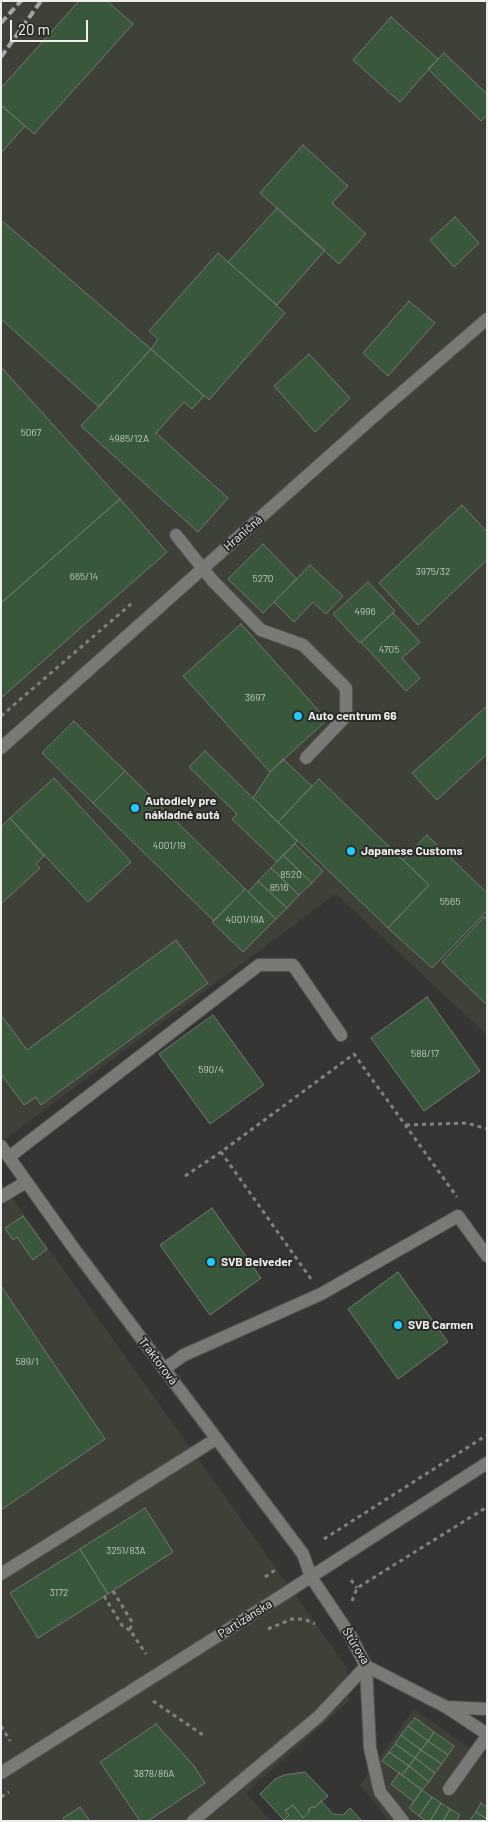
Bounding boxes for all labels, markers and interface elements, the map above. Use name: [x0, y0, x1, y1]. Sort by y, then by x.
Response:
scale bar: [12, 10, 90, 42]
text: 20 m: [18, 20, 50, 38]
house number: 5067: [21, 427, 41, 439]
house number: 4985/12A: [109, 433, 149, 445]
street label: Hraničná: [221, 512, 265, 554]
house number: 3975/32: [416, 566, 450, 578]
house number: 665/14: [70, 571, 98, 583]
house number: 5270: [253, 573, 273, 585]
house number: 4996: [354, 606, 376, 618]
house number: 4705: [379, 644, 399, 656]
house number: 3697: [245, 692, 265, 704]
place label: Auto centrum 66: [308, 709, 397, 723]
marker: Auto centrum 66: [292, 710, 304, 722]
place label: Autodiely pre nákladné autá: [145, 794, 220, 822]
marker: Autodiely pre nákladné autá: [129, 802, 141, 814]
house number: 4001/19: [153, 840, 185, 852]
place label: Japanese Customs: [361, 844, 463, 858]
marker: Japanese Customs: [345, 845, 357, 857]
house number: 8520: [280, 869, 302, 881]
house number: 8516: [270, 882, 288, 894]
house number: 5565: [440, 896, 460, 908]
house number: 4001/19A: [226, 914, 264, 926]
house number: 588/17: [411, 1048, 439, 1060]
house number: 590/4: [198, 1064, 224, 1076]
place label: SVB Belveder: [221, 1255, 292, 1269]
marker: SVB Belveder: [205, 1256, 217, 1268]
place label: SVB Carmen: [408, 1318, 473, 1332]
marker: SVB Carmen: [392, 1319, 404, 1331]
street label: Traktorová: [135, 1334, 181, 1388]
house number: 589/1: [15, 1356, 39, 1368]
house number: 3251/83A: [106, 1545, 146, 1557]
house number: 3172: [50, 1587, 68, 1599]
street label: Partizánska: [215, 1597, 275, 1641]
street label: Štúrova: [339, 1625, 373, 1667]
house number: 3878/86A: [134, 1768, 174, 1780]

